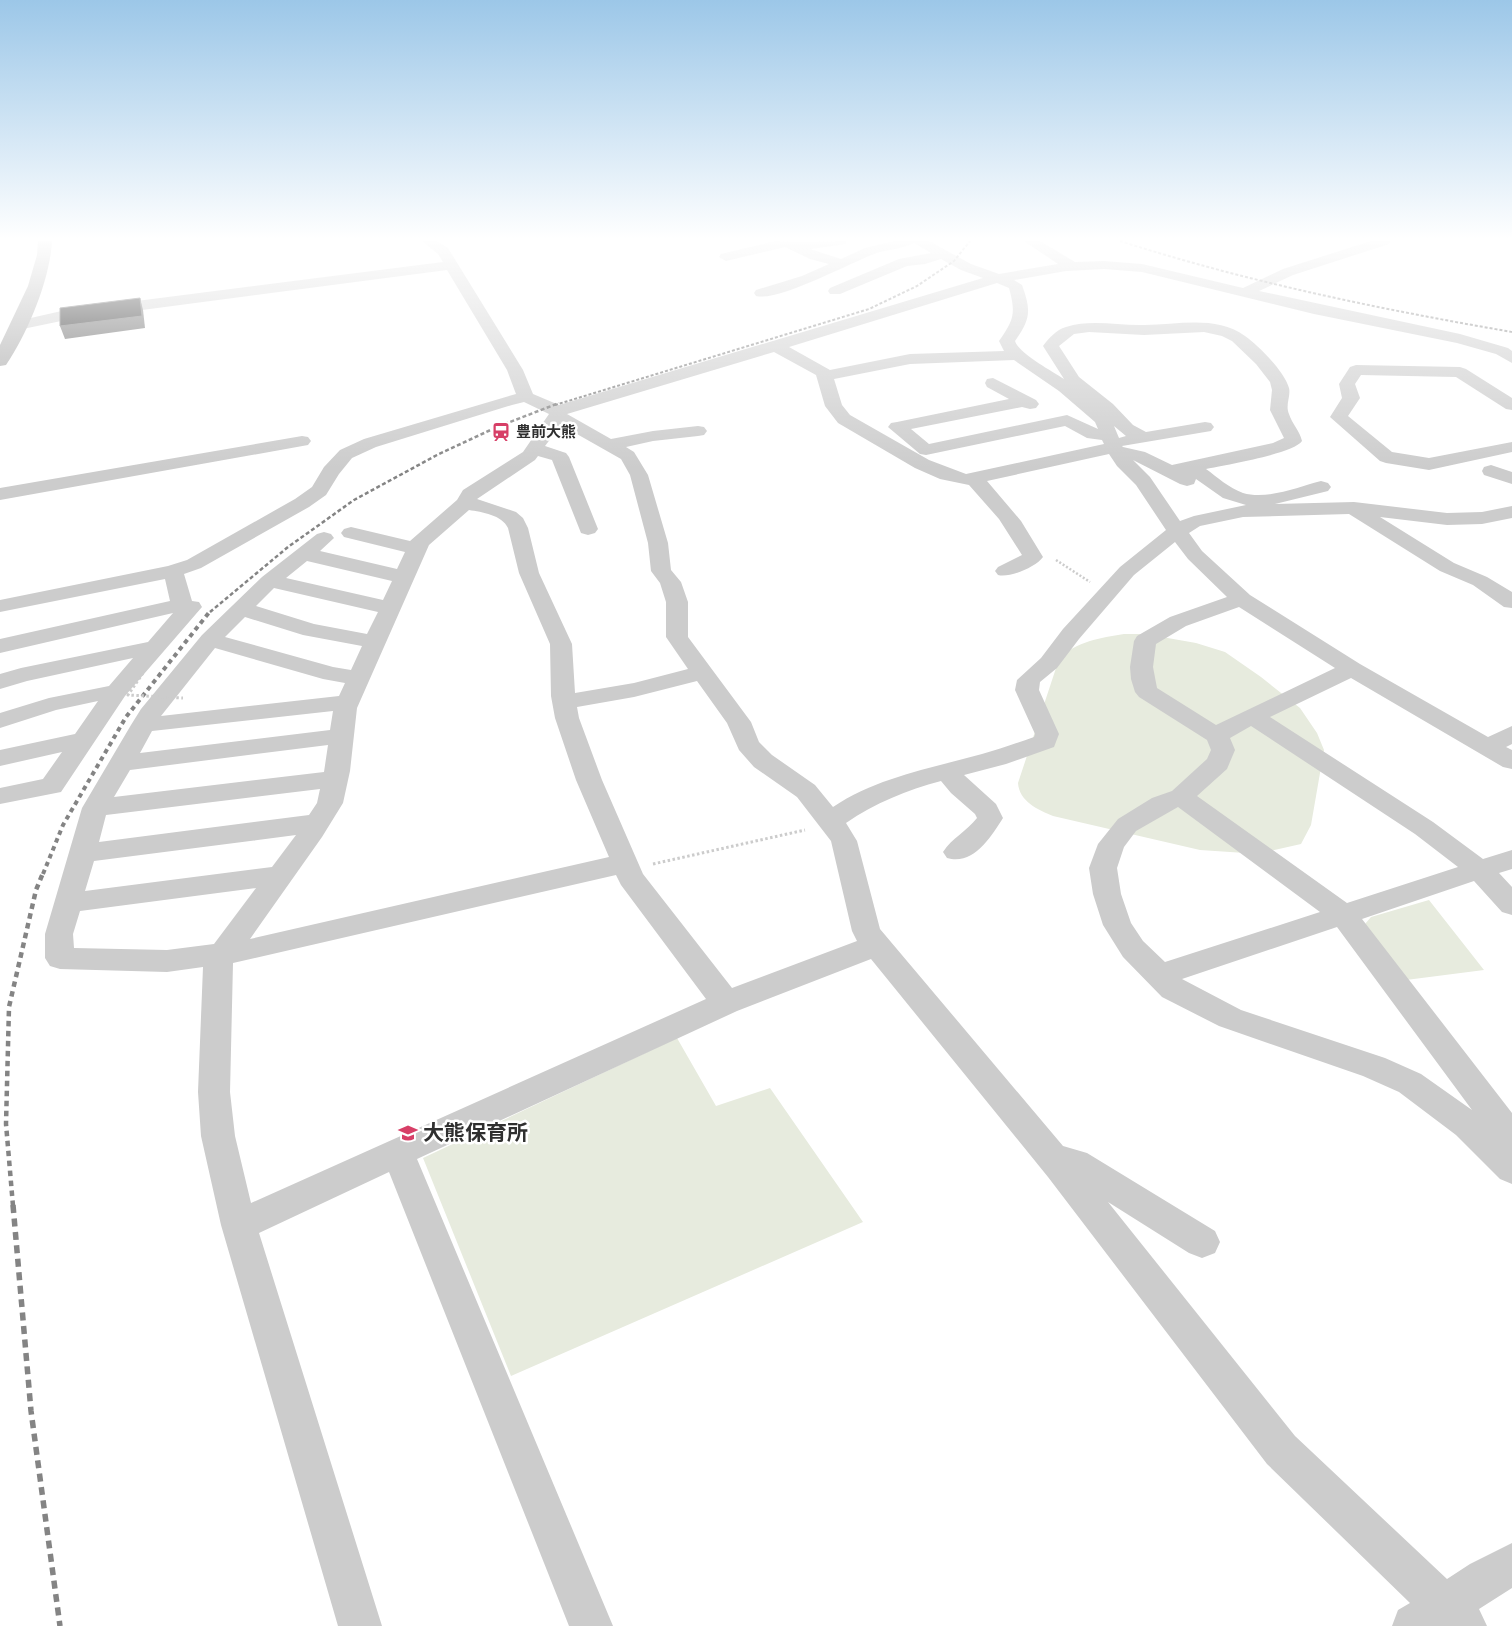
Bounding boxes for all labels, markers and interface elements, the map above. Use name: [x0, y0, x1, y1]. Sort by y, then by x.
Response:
station icon: 豊前大熊: [490, 421, 512, 443]
place label: 豊前大熊: [516, 422, 576, 440]
place label: 大熊保育所: [423, 1119, 528, 1145]
school or university icon: 大熊保育所: [397, 1122, 419, 1144]

